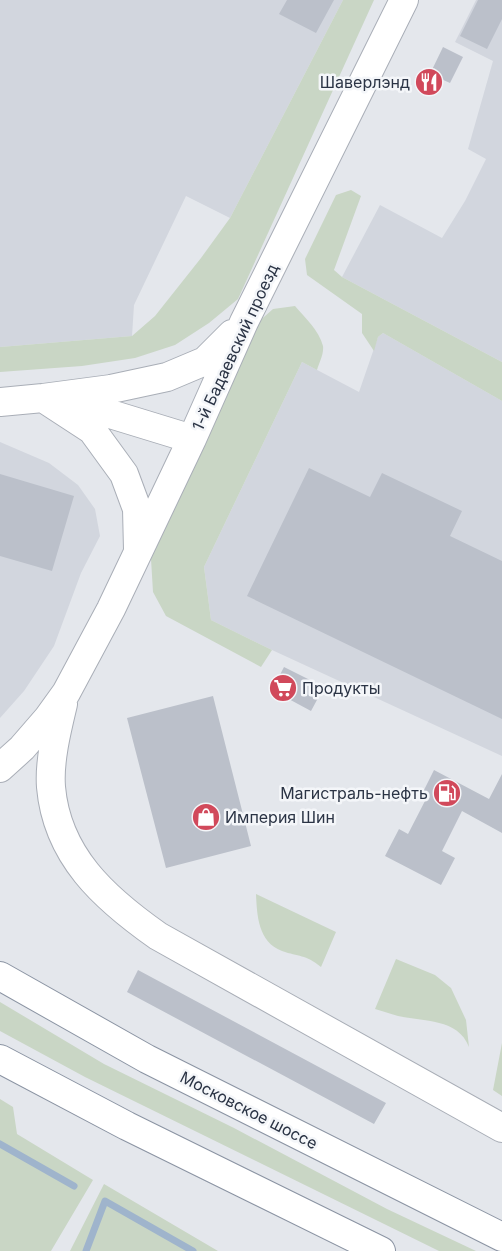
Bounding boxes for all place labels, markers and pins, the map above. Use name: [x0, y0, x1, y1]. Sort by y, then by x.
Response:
restaurant icon: Шаверлэнд: [414, 67, 444, 97]
place label: Шаверлэнд: [320, 72, 410, 92]
supermarket icon: Продукты: [268, 673, 298, 703]
place label: Продукты: [302, 678, 380, 698]
fuel station icon: Магистраль-нефть: [432, 778, 462, 808]
place label: Магистраль-нефть: [280, 783, 428, 803]
shop icon: Империя Шин: [191, 802, 221, 832]
place label: Империя Шин: [225, 807, 335, 827]

